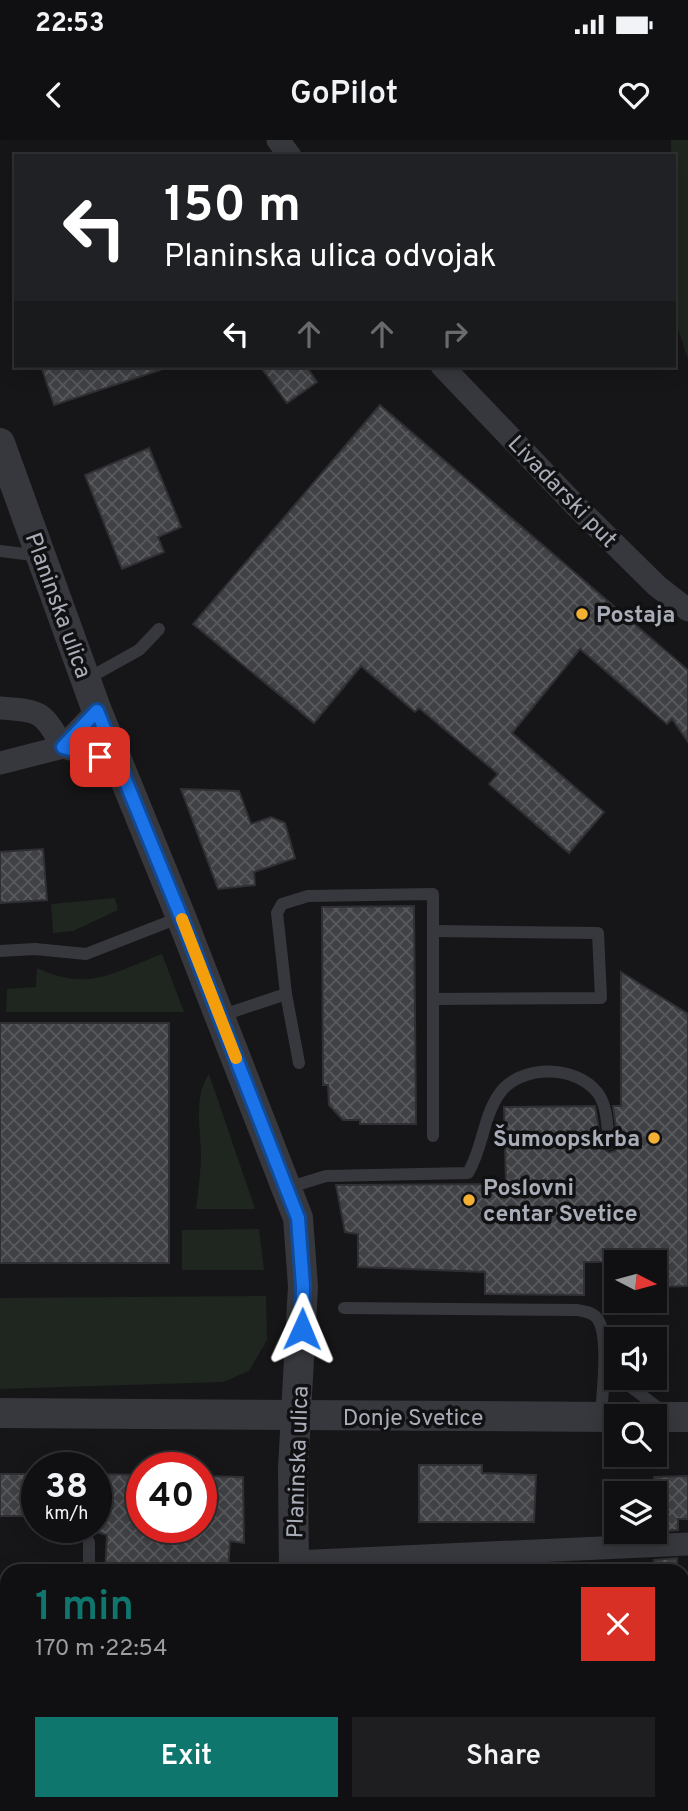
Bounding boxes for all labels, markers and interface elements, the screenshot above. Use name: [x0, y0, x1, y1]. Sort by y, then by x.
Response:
text: 22:53: [35, 8, 105, 41]
text: GoPilot: [290, 75, 398, 115]
icon: back: [35, 76, 73, 114]
icon: heart: [615, 76, 653, 114]
text: 150 m: [164, 177, 301, 239]
icon: left: [49, 182, 140, 273]
text: Planinska ulica odvojak: [164, 238, 496, 278]
icon: left: [217, 315, 255, 353]
icon: ahead: [290, 315, 328, 353]
icon: ahead: [363, 315, 401, 353]
icon: right: [436, 315, 474, 353]
street label: Livadarski put: [500, 430, 622, 555]
street label: Planinska ulica: [17, 529, 96, 683]
place label: Postaja: [596, 602, 675, 631]
marker: Postaja: [574, 606, 590, 622]
pin: [70, 727, 130, 787]
icon: arrive: [81, 738, 119, 776]
place label: Šumoopskrba: [493, 1124, 640, 1155]
marker: Šumoopskrba: [646, 1130, 662, 1146]
place label: Poslovni centar Svetice: [483, 1175, 637, 1230]
marker: Poslovni centar Svetice: [461, 1192, 477, 1208]
north arrow: [604, 1250, 667, 1312]
map controls: [604, 1250, 667, 1544]
position arrow: [265, 1292, 339, 1366]
button: sound: [604, 1327, 667, 1390]
street label: Planinska ulica: [282, 1385, 317, 1539]
button: search: [604, 1404, 667, 1467]
street label: Donje Svetice: [343, 1405, 483, 1434]
speed limit sign: 40: [126, 1452, 217, 1543]
text: 38: [45, 1466, 88, 1510]
button: layers: [604, 1481, 667, 1544]
text: km/h: [45, 1503, 88, 1526]
text: 1 min: [35, 1582, 134, 1635]
button: close: [581, 1587, 655, 1661]
text: 170 m · 22:54: [35, 1635, 168, 1664]
button: Exit: [35, 1717, 338, 1797]
button: Share: [352, 1717, 655, 1797]

